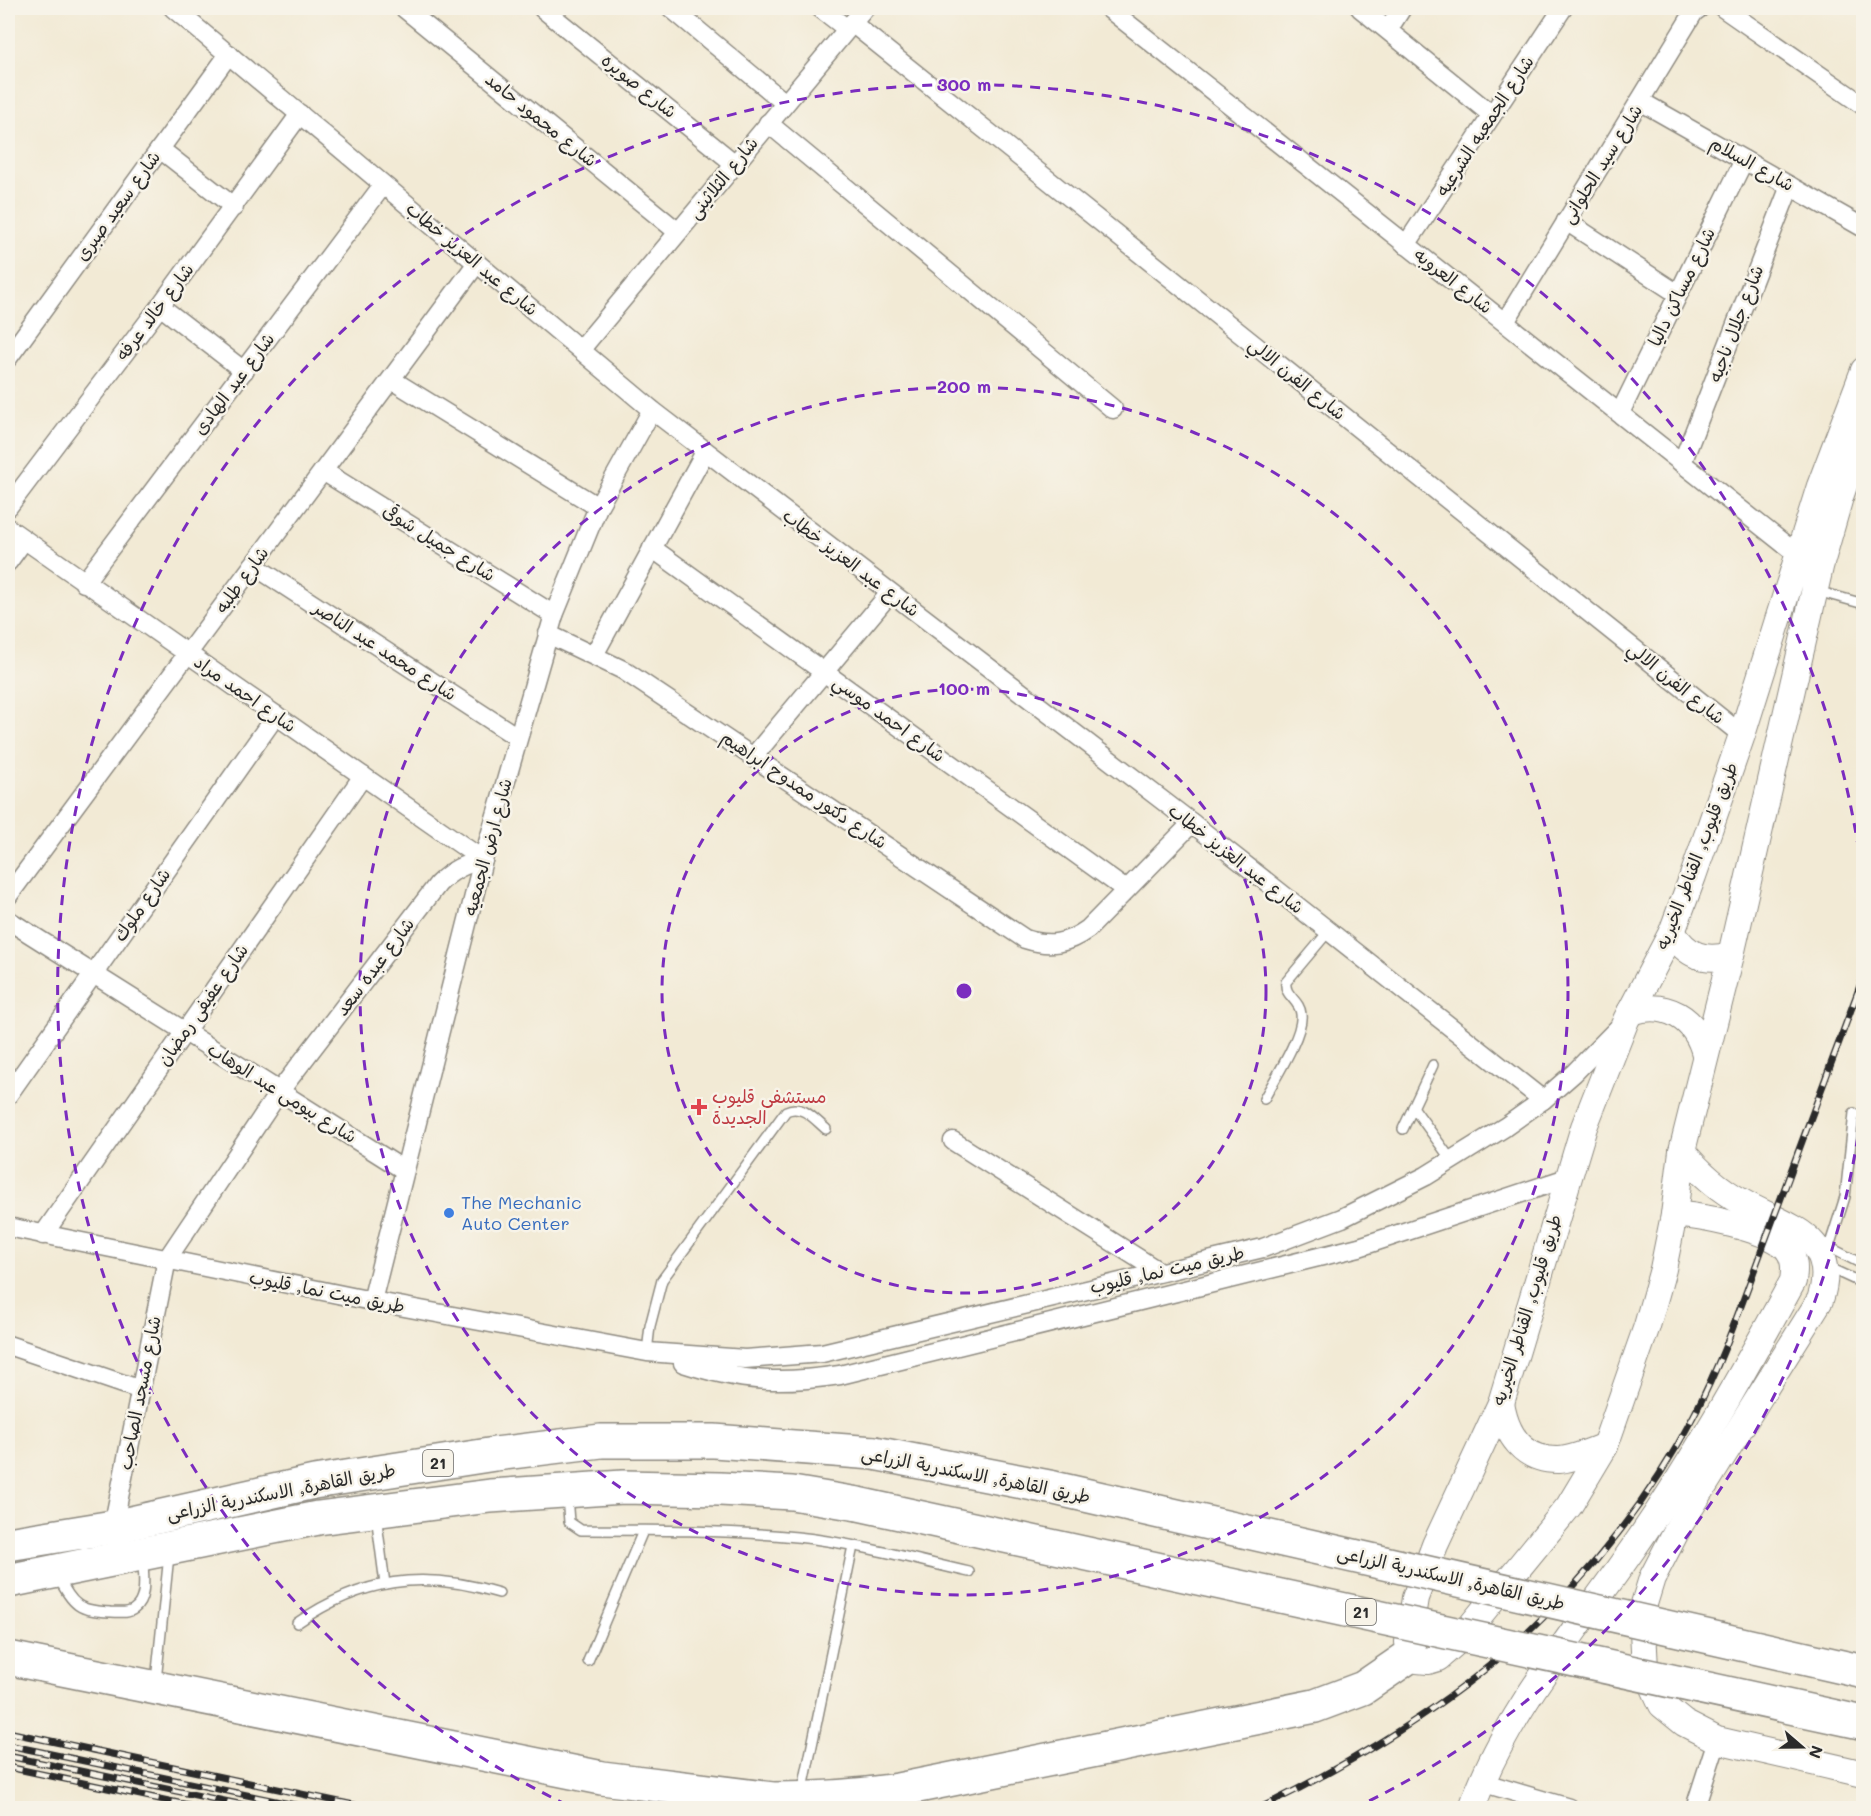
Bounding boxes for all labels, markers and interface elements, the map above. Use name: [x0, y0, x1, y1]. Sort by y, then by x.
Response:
street label: شارع صويره: [596, 47, 682, 124]
street label: شارع الجمعيه الشرعيه: [1430, 50, 1540, 201]
street label: شارع محمود حامد: [480, 67, 602, 172]
text: 300 m: [937, 72, 991, 96]
street label: شارع سيد الحلوانى: [1555, 99, 1648, 228]
street label: شارع السلام: [1705, 130, 1799, 199]
street label: شارع الثلاثينى: [682, 131, 764, 224]
street label: شارع سعيد صبرى: [69, 146, 166, 266]
street label: شارع عبد العزيز خطاب: [401, 196, 544, 321]
street label: شارع مساكن داليا: [1642, 223, 1721, 350]
street label: شارع العروبه: [1409, 242, 1498, 319]
street label: شارع خالد عرفه: [110, 258, 200, 366]
street label: شارع جلال ناجيه: [1702, 262, 1769, 386]
street label: شارع عبد الهادى: [187, 328, 280, 440]
street label: شارع الفرن الالي: [1241, 332, 1351, 429]
text: 200 m: [937, 374, 991, 398]
street label: شارع جميل شوقى: [378, 498, 500, 587]
street label: شارع عبد العزيز خطاب: [778, 503, 925, 622]
street label: شارع طلبه: [209, 541, 274, 618]
street label: شارع محمد عبد الناصر: [307, 594, 462, 706]
street label: شارع الفرن الالي: [1620, 636, 1730, 733]
street label: شارع احمد مراد: [189, 649, 302, 738]
street label: شارع احمد موسي: [826, 669, 951, 771]
text: 100 m: [938, 676, 990, 700]
street label: شارع دكتور ممدوح ابراهيم: [715, 725, 892, 856]
street label: طريق قليوب, القناطر الخيريه: [1649, 759, 1743, 953]
street label: شارع ارض الجمعيه: [457, 775, 518, 918]
street label: شارع عبد العزيز خطاب: [1163, 798, 1309, 919]
street label: شارع ملوك: [107, 863, 176, 947]
street label: شارع عبده سعد: [329, 912, 420, 1021]
street label: شارع عفيفى رمضان: [151, 939, 254, 1071]
centre of rings: [954, 981, 974, 1001]
street label: شارع بيومى عبد الوهاب: [203, 1036, 362, 1149]
place label: مستشفى قليوب الجديدة: [712, 1084, 826, 1129]
marker: مستشفى قليوب الجديدة: [690, 1098, 708, 1116]
place label: The Mechanic Auto Center: [461, 1190, 582, 1235]
marker: The Mechanic Auto Center: [442, 1206, 456, 1220]
street label: طريق قليوب, القناطر الخيريه: [1486, 1211, 1567, 1408]
street label: طريق ميت نما, قليوب: [1087, 1240, 1246, 1298]
street label: طريق ميت نما, قليوب: [247, 1264, 407, 1318]
street label: شارع مسجد الصاحب: [112, 1314, 167, 1472]
street label: طريق القاهرة, الاسكندرية الزراعى: [860, 1440, 1093, 1508]
road number: 21: [423, 1450, 453, 1476]
street label: طريق القاهرة, الاسكندرية الزراعى: [164, 1457, 397, 1525]
street label: طريق القاهرة, الاسكندرية الزراعى: [1335, 1539, 1567, 1615]
road number: 21: [1346, 1599, 1376, 1625]
north arrow: [1772, 1717, 1832, 1777]
text: N: [1805, 1743, 1829, 1762]

